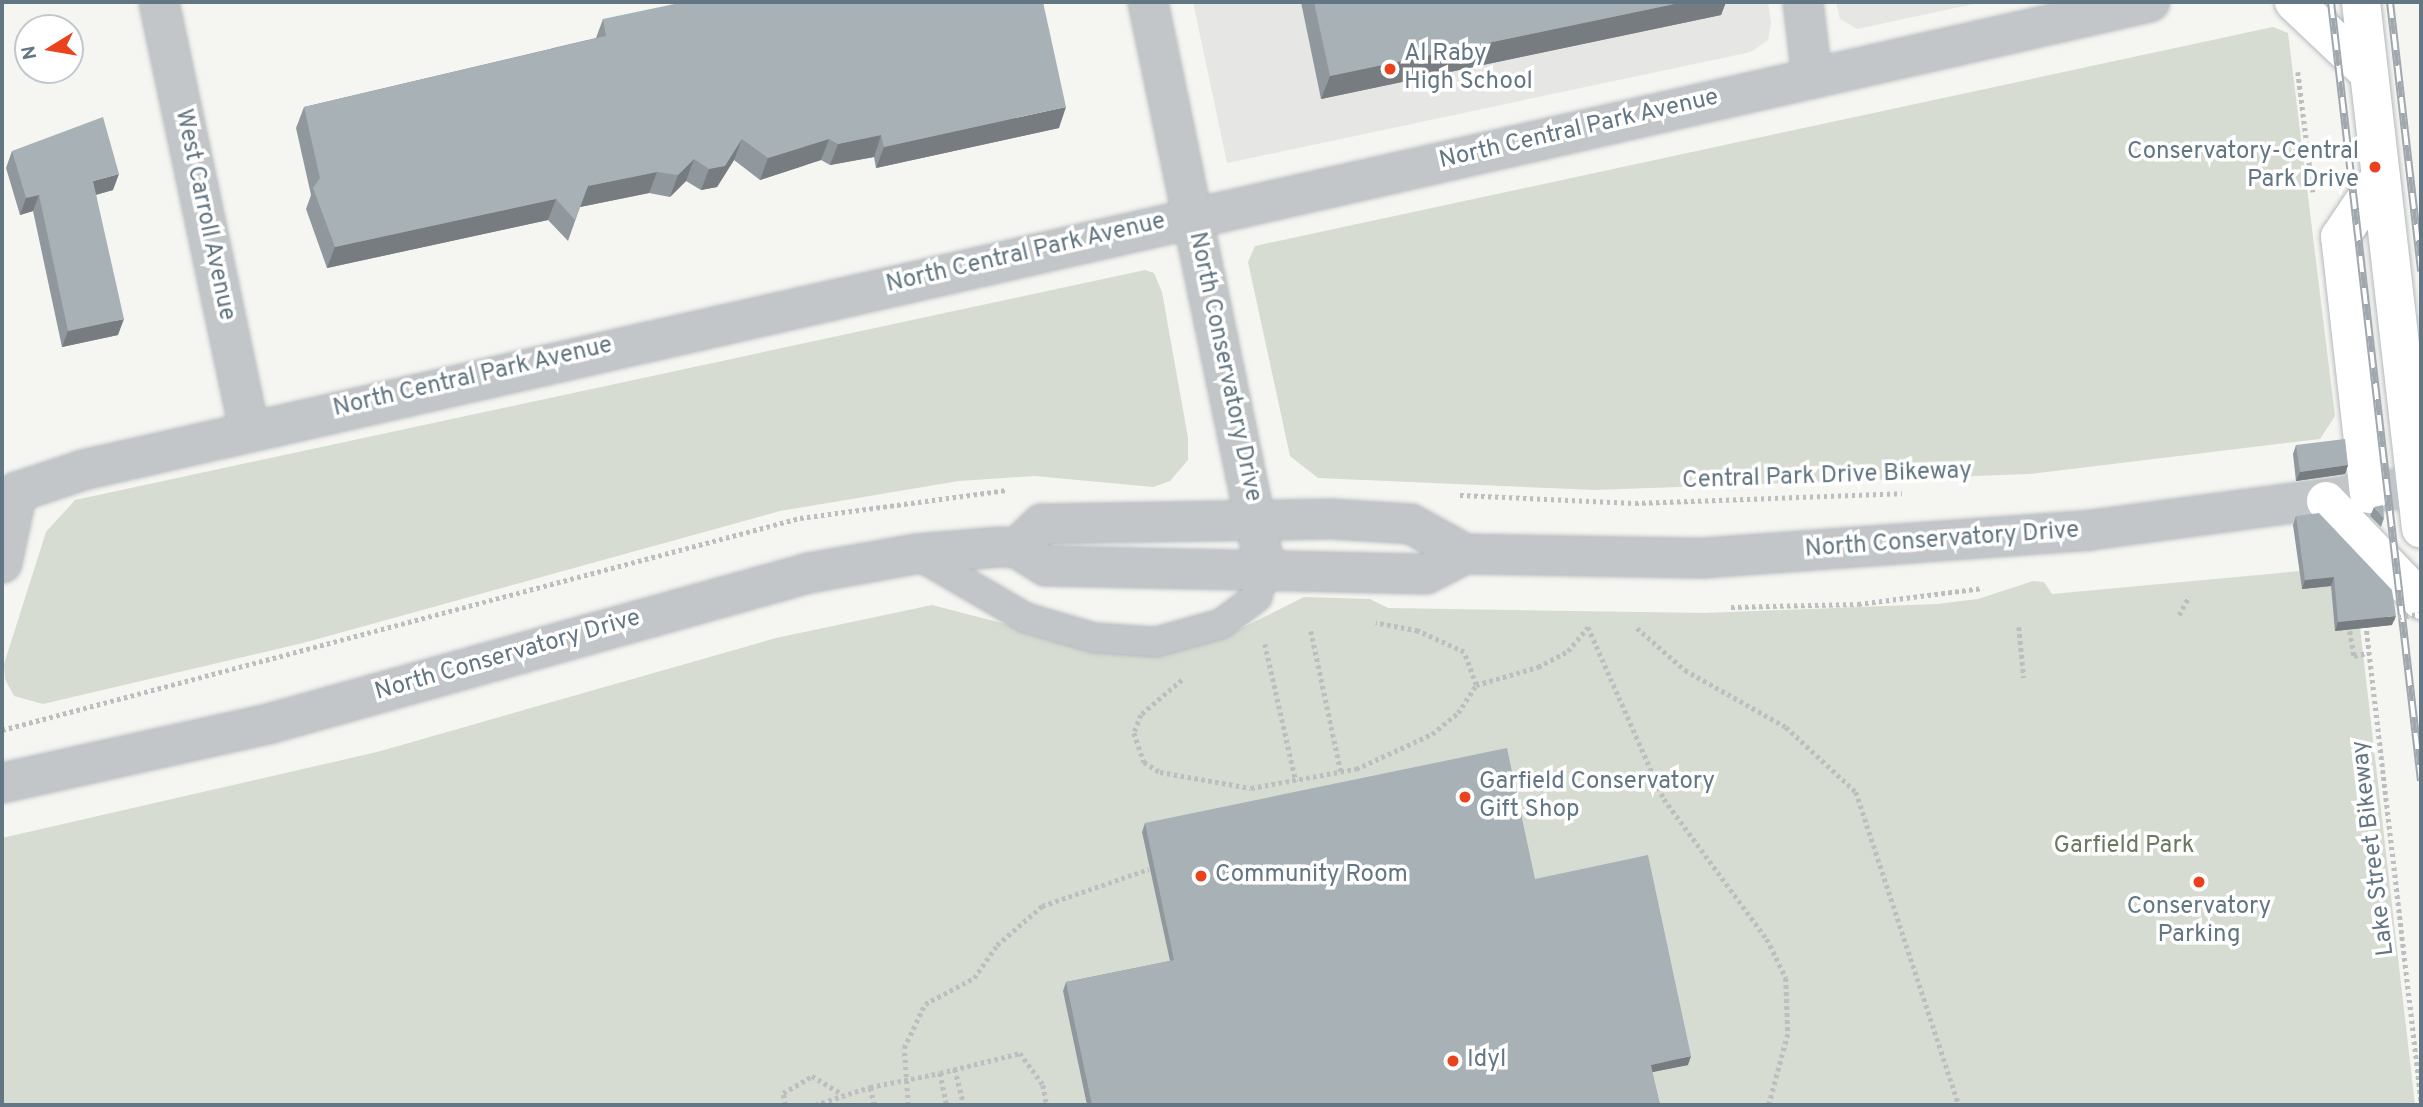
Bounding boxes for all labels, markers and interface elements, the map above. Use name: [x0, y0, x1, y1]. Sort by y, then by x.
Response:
north arrow: [14, 14, 84, 84]
place label: Al Raby High School: [1404, 41, 1533, 97]
text: N: [17, 44, 43, 62]
marker: Al Raby High School: [1382, 61, 1398, 77]
street label: North Central Park Avenue: [1436, 84, 1722, 176]
street label: West Carroll Avenue: [167, 106, 241, 324]
place label: Conservatory-Central Park Drive: [2127, 139, 2359, 195]
marker: Conservatory-Central Park Drive: [2365, 157, 2385, 177]
street label: North Central Park Avenue: [883, 208, 1169, 300]
street label: North Conservatory Drive: [1181, 230, 1267, 504]
street label: North Central Park Avenue: [330, 332, 616, 424]
street label: Central Park Drive Bikeway: [1682, 458, 1972, 496]
street label: North Conservatory Drive: [1804, 517, 2080, 565]
street label: North Conservatory Drive: [372, 604, 644, 708]
street label: Lake Street Bikeway: [2346, 739, 2402, 957]
place label: Garfield Conservatory Gift Shop: [1479, 769, 1715, 825]
marker: Garfield Conservatory Gift Shop: [1457, 789, 1473, 805]
park label: Garfield Park: [2054, 833, 2194, 861]
place label: Community Room: [1215, 862, 1408, 890]
marker: Community Room: [1193, 868, 1209, 884]
marker: Conservatory Parking: [2191, 874, 2207, 890]
place label: Conservatory Parking: [2127, 894, 2271, 950]
place label: Idyl: [1467, 1047, 1506, 1075]
marker: Idyl: [1445, 1053, 1461, 1069]

